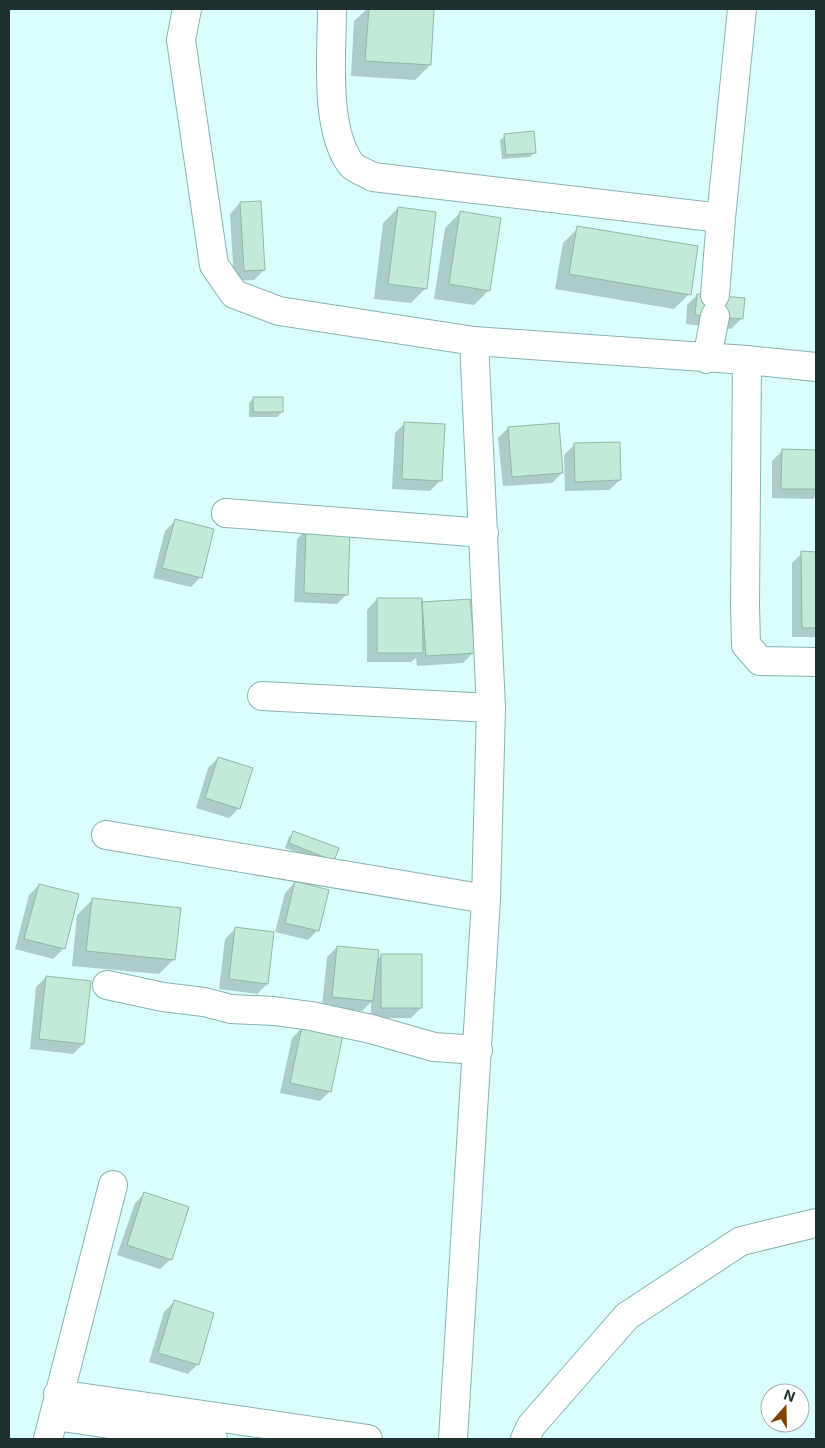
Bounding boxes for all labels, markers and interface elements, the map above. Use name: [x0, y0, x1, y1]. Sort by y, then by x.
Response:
north arrow: [760, 1383, 810, 1433]
text: N: [782, 1386, 798, 1405]

